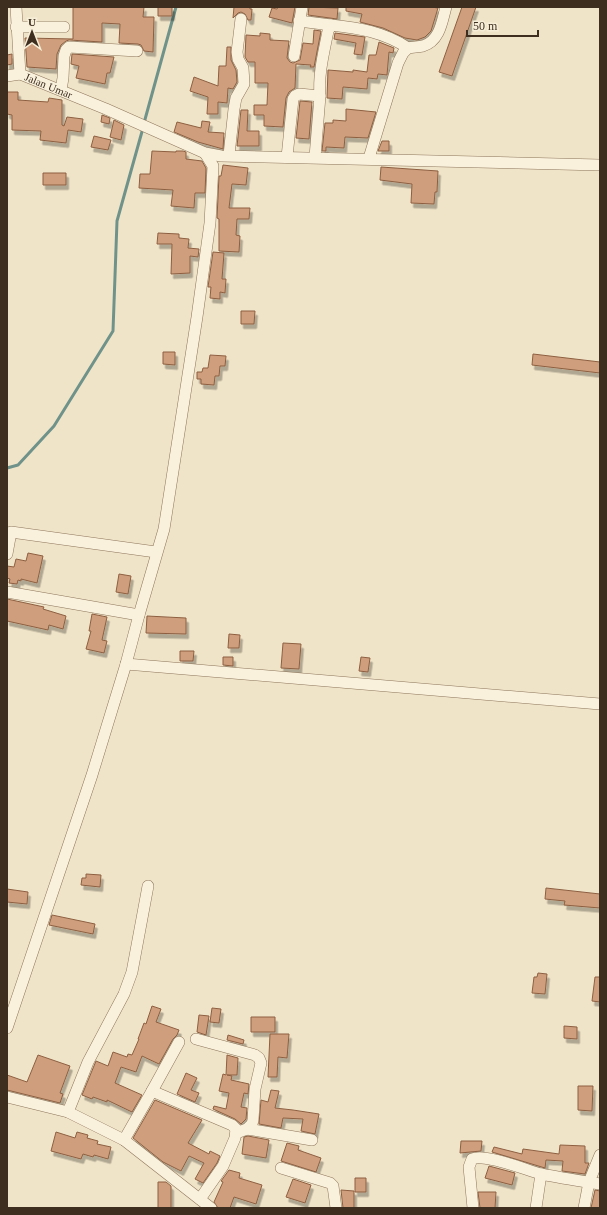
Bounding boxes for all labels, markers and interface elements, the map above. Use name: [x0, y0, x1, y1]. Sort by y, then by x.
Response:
north arrow: [12, 12, 52, 52]
scale bar: [467, 12, 538, 38]
text: U: [28, 16, 36, 28]
text: 50 m: [473, 19, 498, 33]
street label: Jalan Umar: [23, 71, 75, 101]

